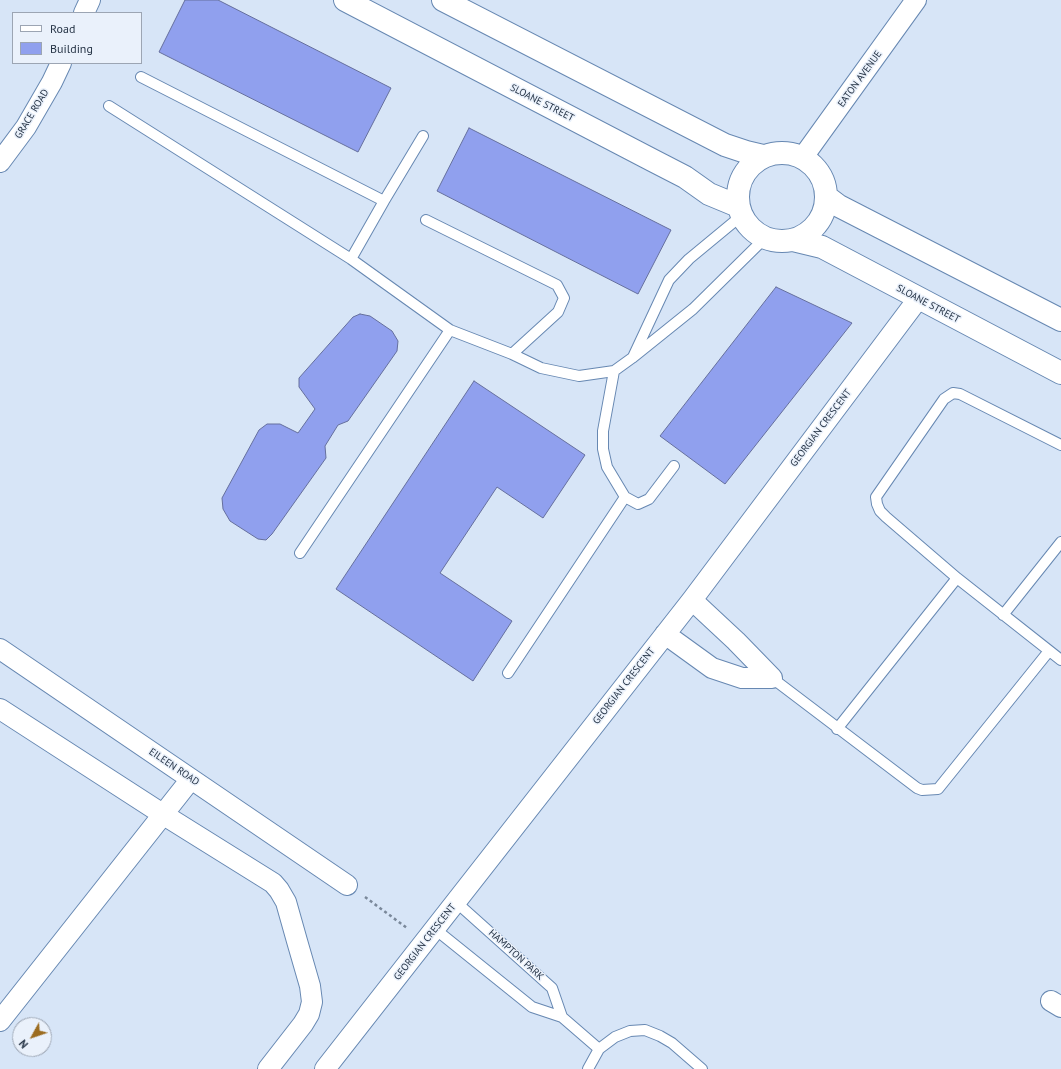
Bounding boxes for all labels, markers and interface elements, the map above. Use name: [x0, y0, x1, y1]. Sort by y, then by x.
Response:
legend: [12, 12, 142, 64]
text: Road: [50, 21, 75, 36]
text: Building: [50, 41, 93, 56]
street label: EATON AVENUE: [835, 48, 885, 110]
street label: SLOANE STREET: [508, 82, 576, 124]
street label: GRACE ROAD: [13, 87, 51, 141]
street label: SLOANE STREET: [894, 282, 962, 326]
street label: GEORGIAN CRESCENT: [788, 387, 854, 469]
street label: GEORGIAN CRESCENT: [590, 645, 658, 727]
street label: EILEEN ROAD: [147, 746, 201, 788]
street label: GEORGIAN CRESCENT: [391, 901, 459, 983]
street label: HAMPTON PARK: [486, 927, 546, 983]
north arrow: [12, 1017, 52, 1057]
text: N: [16, 1037, 31, 1051]

